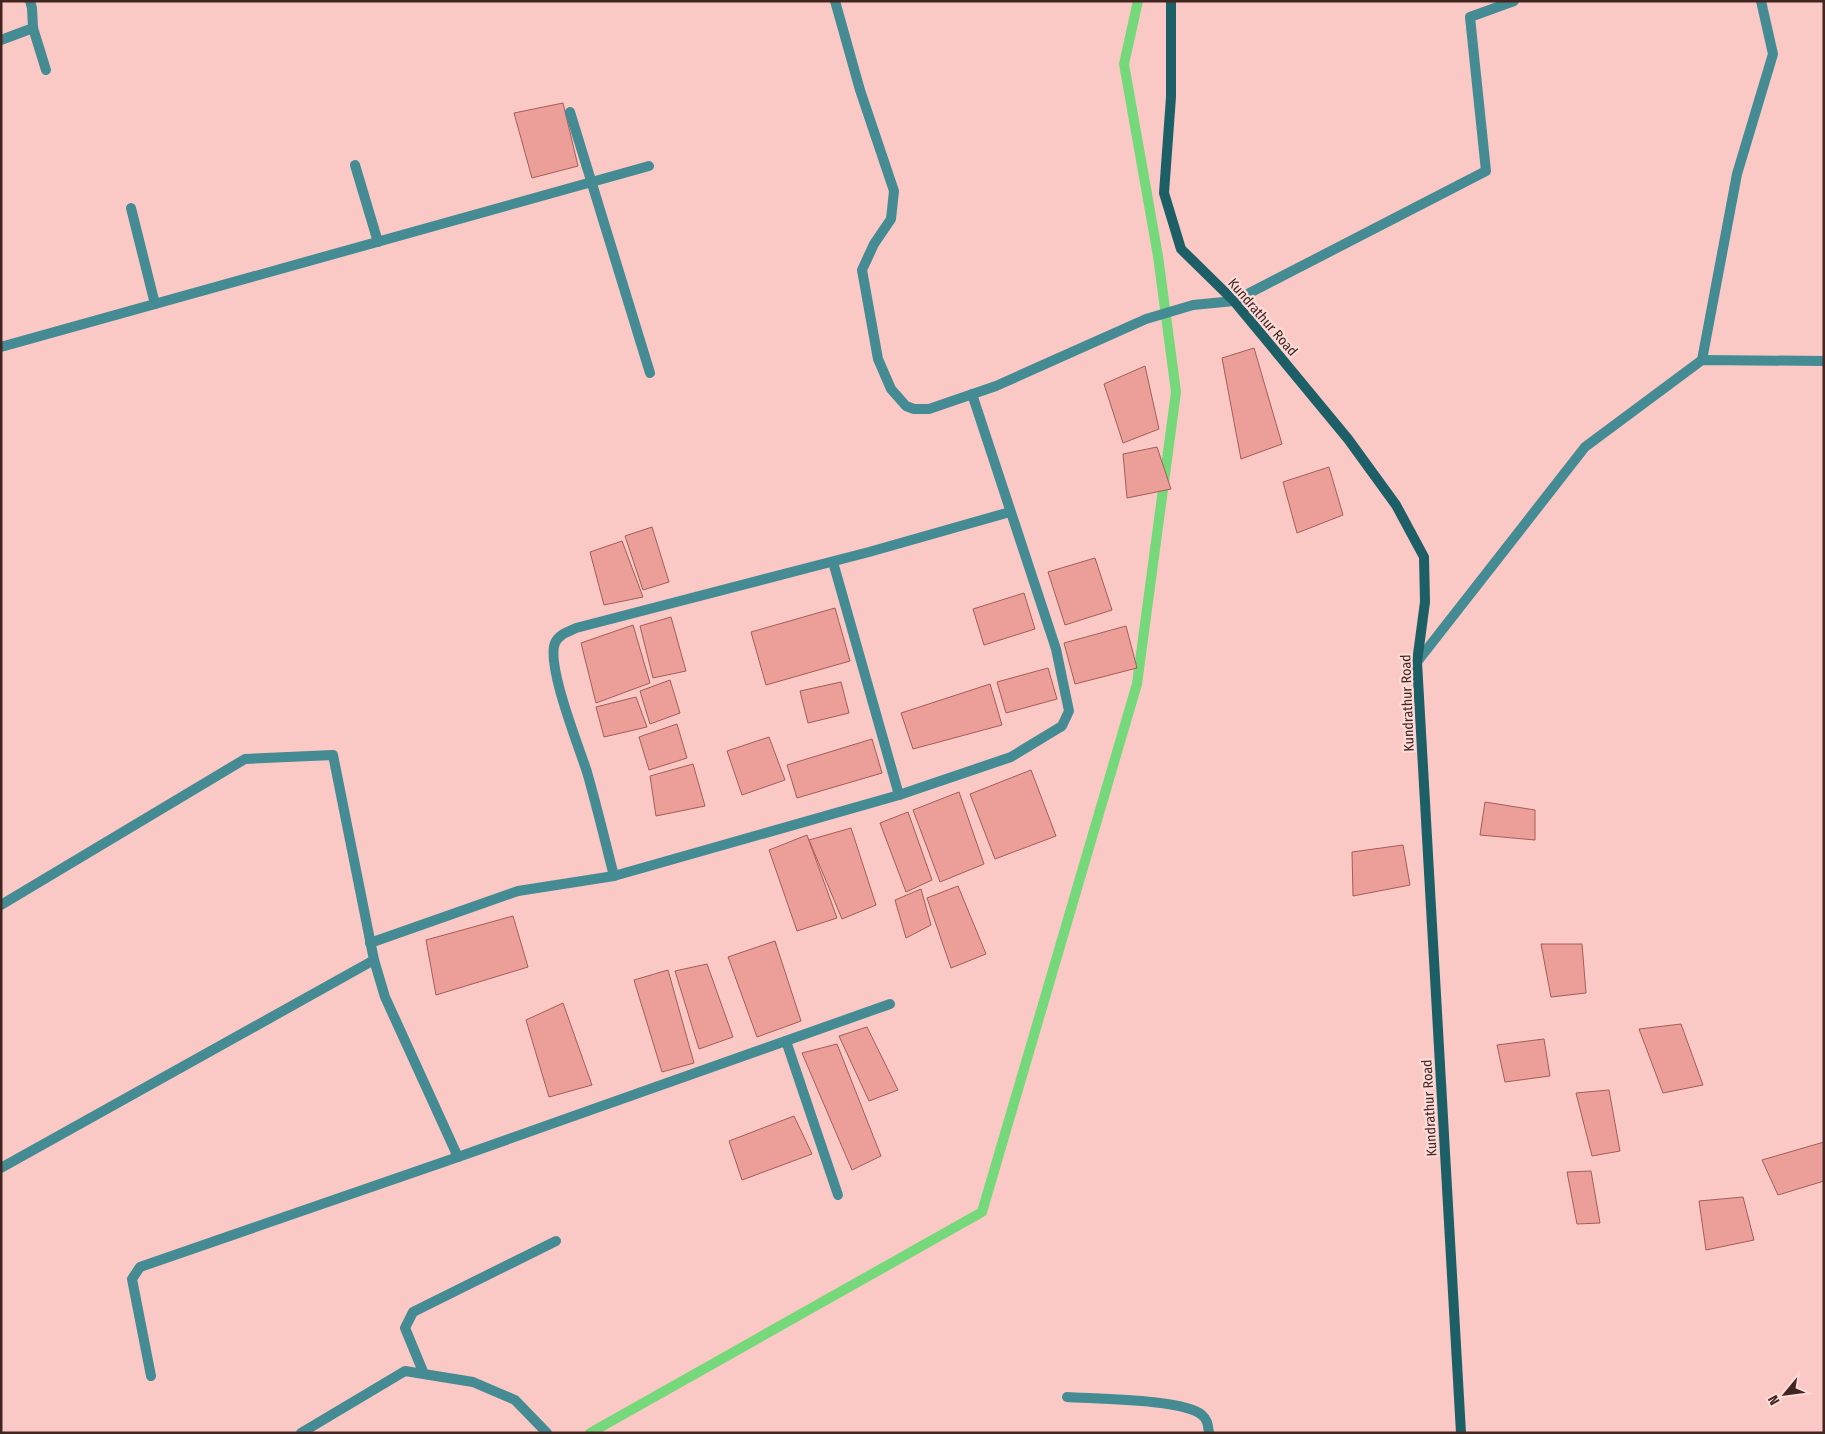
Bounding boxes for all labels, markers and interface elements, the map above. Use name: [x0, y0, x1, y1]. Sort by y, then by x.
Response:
street label: Kundrathur Road: [1224, 275, 1301, 360]
street label: Kundrathur Road: [1397, 654, 1418, 752]
street label: Kundrathur Road: [1418, 1059, 1441, 1157]
north arrow: [1760, 1369, 1810, 1419]
text: N: [1765, 1392, 1784, 1408]

